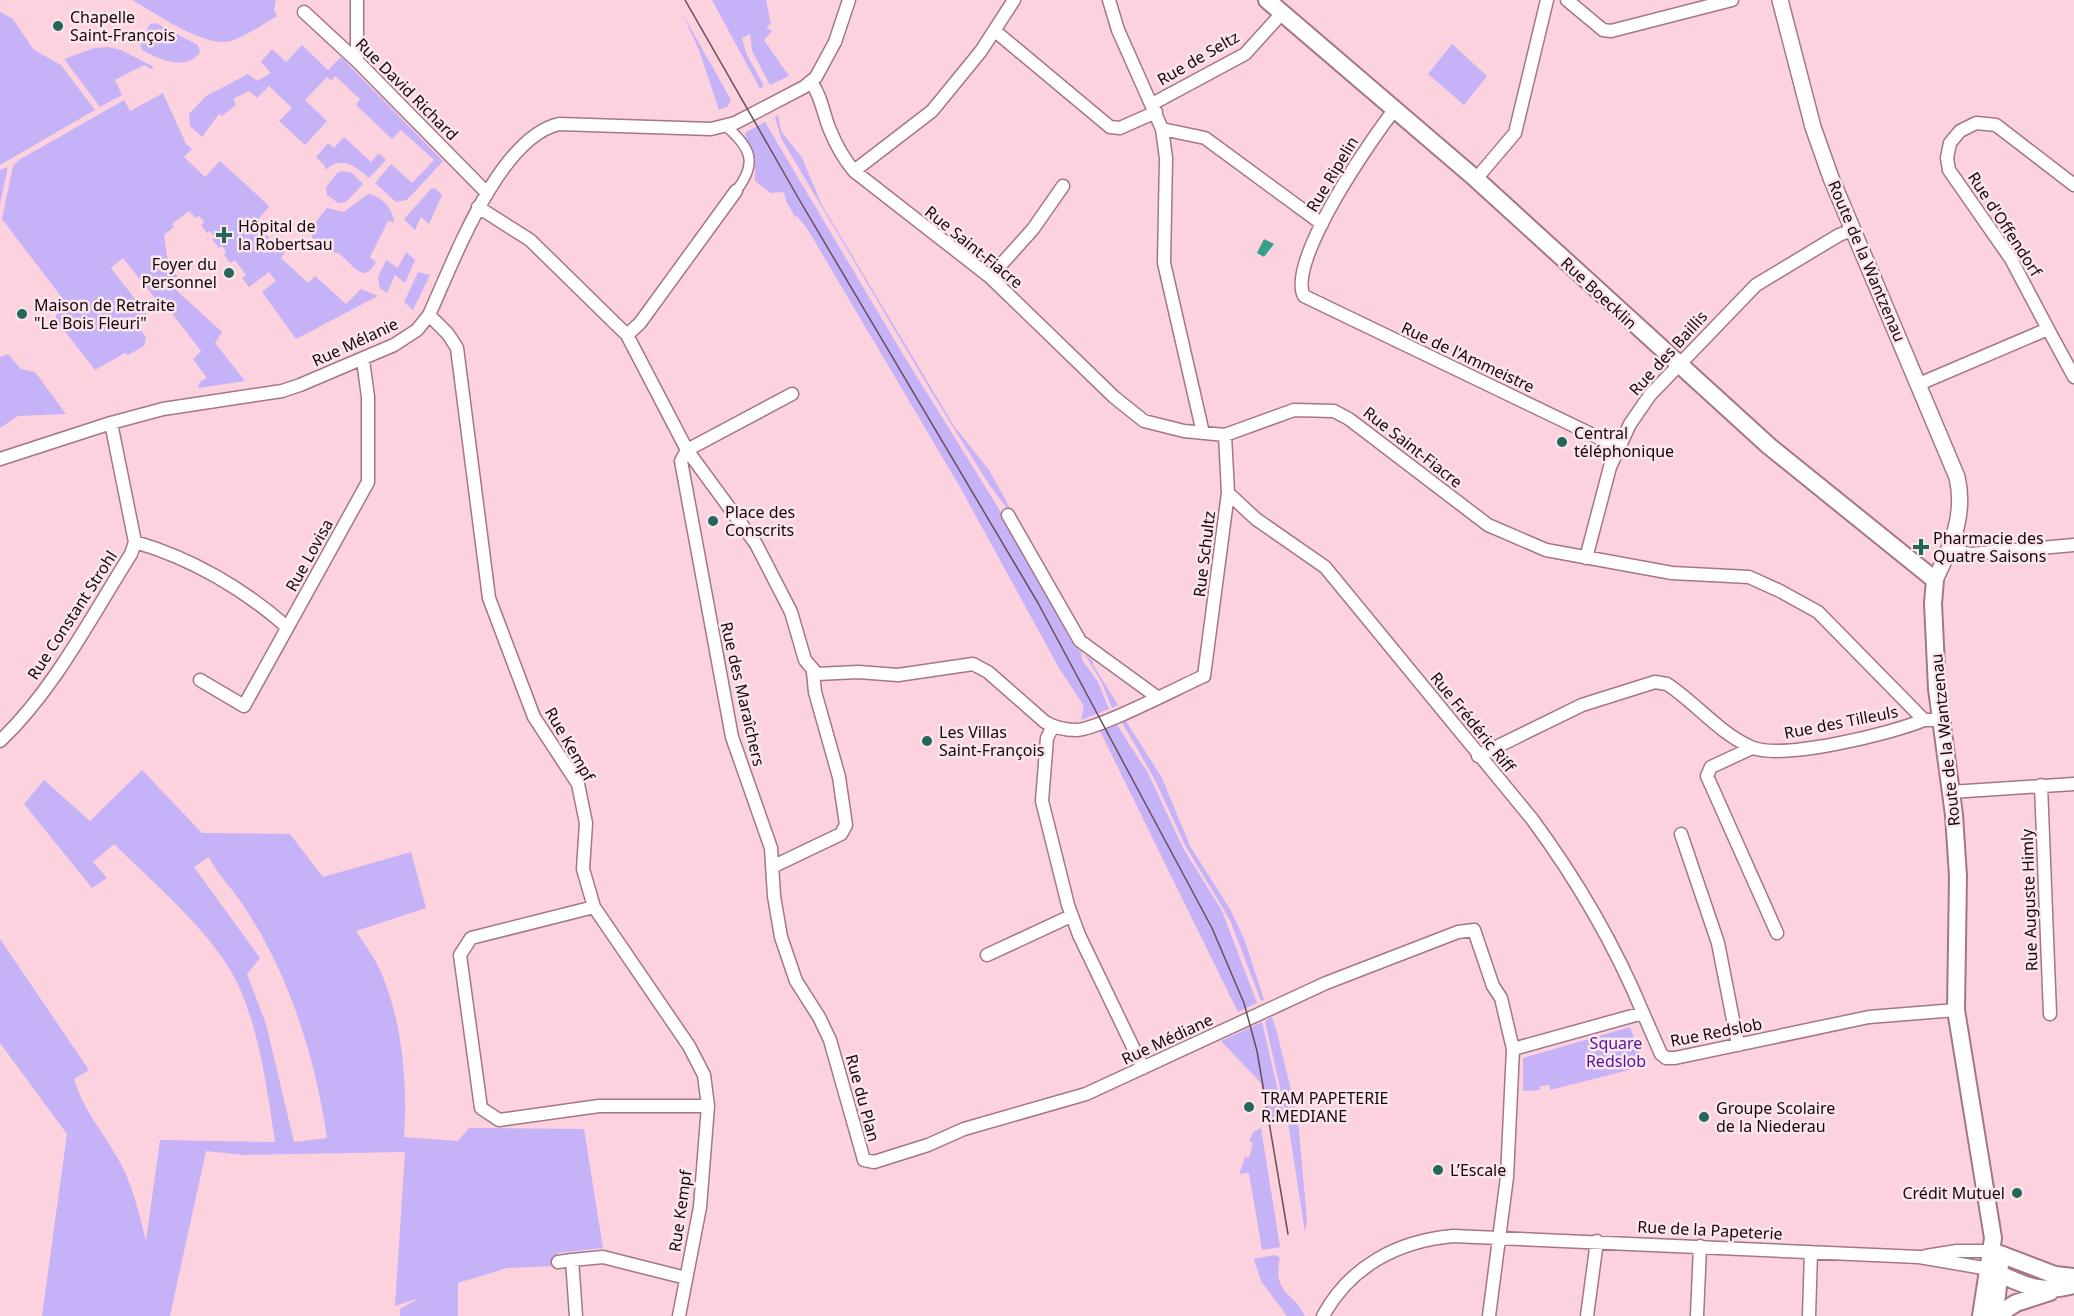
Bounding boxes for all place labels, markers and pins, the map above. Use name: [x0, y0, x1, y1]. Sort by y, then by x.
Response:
place label: Chapelle Saint-François: [70, 6, 175, 46]
marker: Chapelle Saint-François: [51, 19, 65, 33]
place label: Hôpital de la Robertsau: [238, 215, 333, 255]
marker: Hôpital de la Robertsau: [215, 226, 233, 244]
place label: Foyer du Personnel: [141, 253, 217, 293]
marker: Foyer du Personnel: [222, 266, 236, 280]
place label: Maison de Retraite "Le Bois Fleuri": [34, 294, 175, 334]
marker: Maison de Retraite "Le Bois Fleuri": [15, 307, 29, 321]
place label: Central téléphonique: [1574, 422, 1674, 462]
marker: Central téléphonique: [1555, 435, 1569, 449]
place label: Place des Conscrits: [725, 501, 795, 541]
marker: Place des Conscrits: [706, 514, 720, 528]
place label: Pharmacie des Quatre Saisons: [1933, 527, 2046, 567]
marker: Pharmacie des Quatre Saisons: [1914, 540, 1928, 554]
place label: Les Villas Saint-François: [939, 721, 1044, 761]
marker: Les Villas Saint-François: [920, 734, 934, 748]
place label: TRAM PAPETERIE R.MEDIANE: [1261, 1087, 1389, 1127]
place label: Groupe Scolaire de la Niederau: [1716, 1097, 1835, 1137]
marker: TRAM PAPETERIE R.MEDIANE: [1242, 1100, 1256, 1114]
marker: Groupe Scolaire de la Niederau: [1697, 1110, 1711, 1124]
place label: L’Escale: [1450, 1159, 1506, 1181]
marker: L’Escale: [1431, 1163, 1445, 1177]
place label: Crédit Mutuel: [1902, 1182, 2005, 1204]
marker: Crédit Mutuel: [2010, 1186, 2024, 1200]

